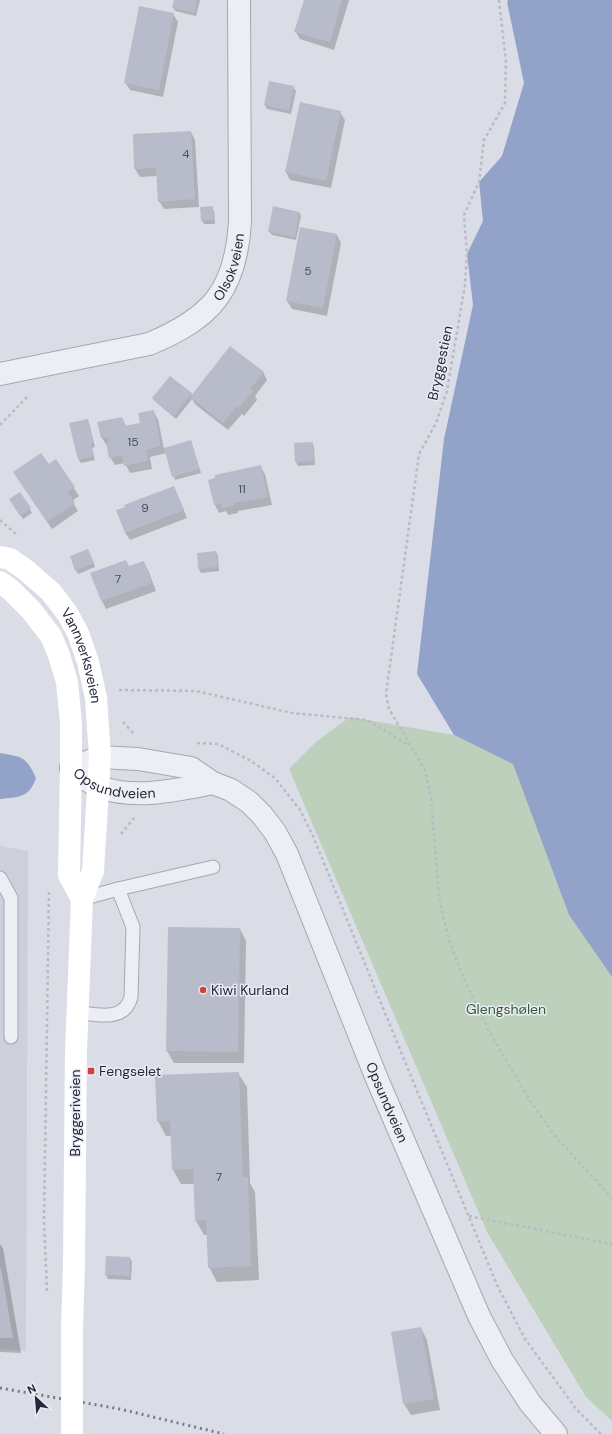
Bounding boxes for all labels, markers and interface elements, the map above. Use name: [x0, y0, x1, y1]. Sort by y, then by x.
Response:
house number: 4: [182, 146, 190, 162]
street label: Olsokveien: [209, 232, 248, 304]
house number: 5: [304, 263, 312, 279]
street label: Bryggestien: [423, 324, 457, 402]
house number: 15: [127, 434, 139, 450]
house number: 11: [238, 481, 246, 497]
house number: 9: [141, 500, 149, 516]
house number: 7: [115, 571, 121, 587]
street label: Vannverksveien: [57, 604, 105, 704]
street label: Opsundveien: [70, 764, 156, 802]
place label: Kiwi Kurland: [211, 981, 289, 999]
marker: Kiwi Kurland: [198, 985, 208, 995]
park label: Glengshølen: [466, 1000, 546, 1018]
street label: Opsundveien: [362, 1059, 412, 1145]
place label: Fengselet: [99, 1062, 161, 1080]
marker: Fengselet: [86, 1066, 96, 1076]
street label: Bryggeriveien: [66, 1069, 84, 1157]
house number: 7: [216, 1169, 222, 1185]
north arrow: [16, 1378, 56, 1418]
text: N: [25, 1381, 38, 1397]

